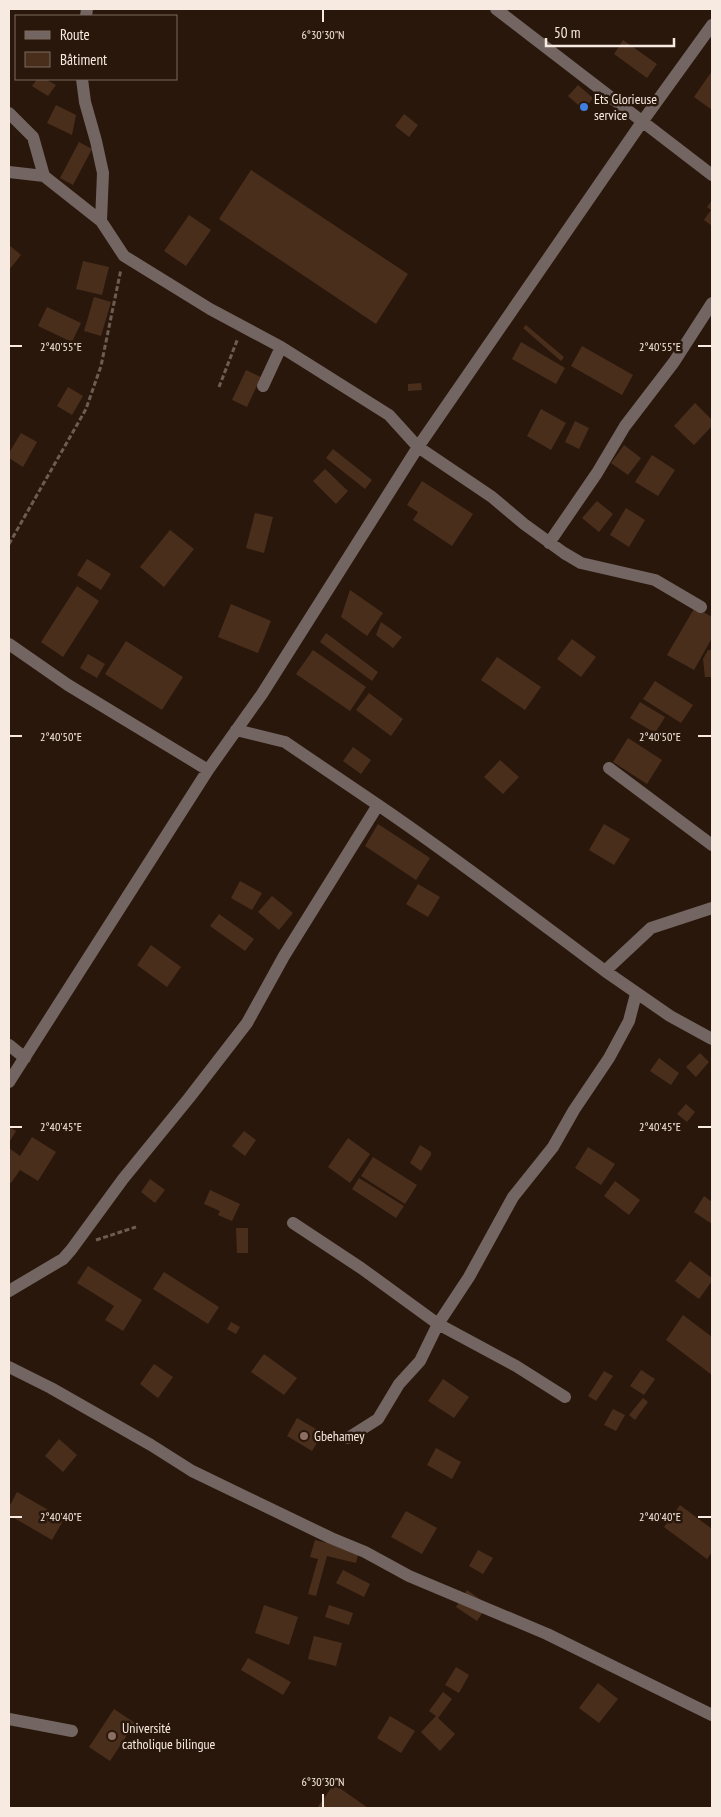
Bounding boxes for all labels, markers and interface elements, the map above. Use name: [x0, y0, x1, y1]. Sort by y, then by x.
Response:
legend: [15, 15, 178, 80]
scale bar: [546, 15, 674, 47]
text: 50 m: [554, 23, 580, 42]
text: Route: [60, 25, 90, 44]
text: 6°30'30"N: [301, 27, 345, 42]
text: Bâtiment: [60, 50, 107, 69]
place label: Ets Glorieuse service: [594, 90, 657, 124]
marker: Ets Glorieuse service: [578, 101, 590, 113]
text: 2°40'55"E: [40, 339, 82, 354]
text: 2°40'55"E: [639, 339, 681, 354]
text: 2°40'50"E: [40, 729, 82, 744]
text: 2°40'50"E: [639, 729, 681, 744]
text: 2°40'45"E: [40, 1119, 82, 1134]
text: 2°40'45"E: [639, 1119, 681, 1134]
place label: Gbehamey: [314, 1427, 365, 1445]
marker: Gbehamey: [298, 1430, 310, 1442]
text: 2°40'40"E: [40, 1509, 82, 1524]
text: 2°40'40"E: [639, 1509, 681, 1524]
place label: Université catholique bilingue: [122, 1719, 215, 1753]
marker: Université catholique bilingue: [106, 1730, 118, 1742]
text: 6°30'30"N: [301, 1774, 345, 1789]

